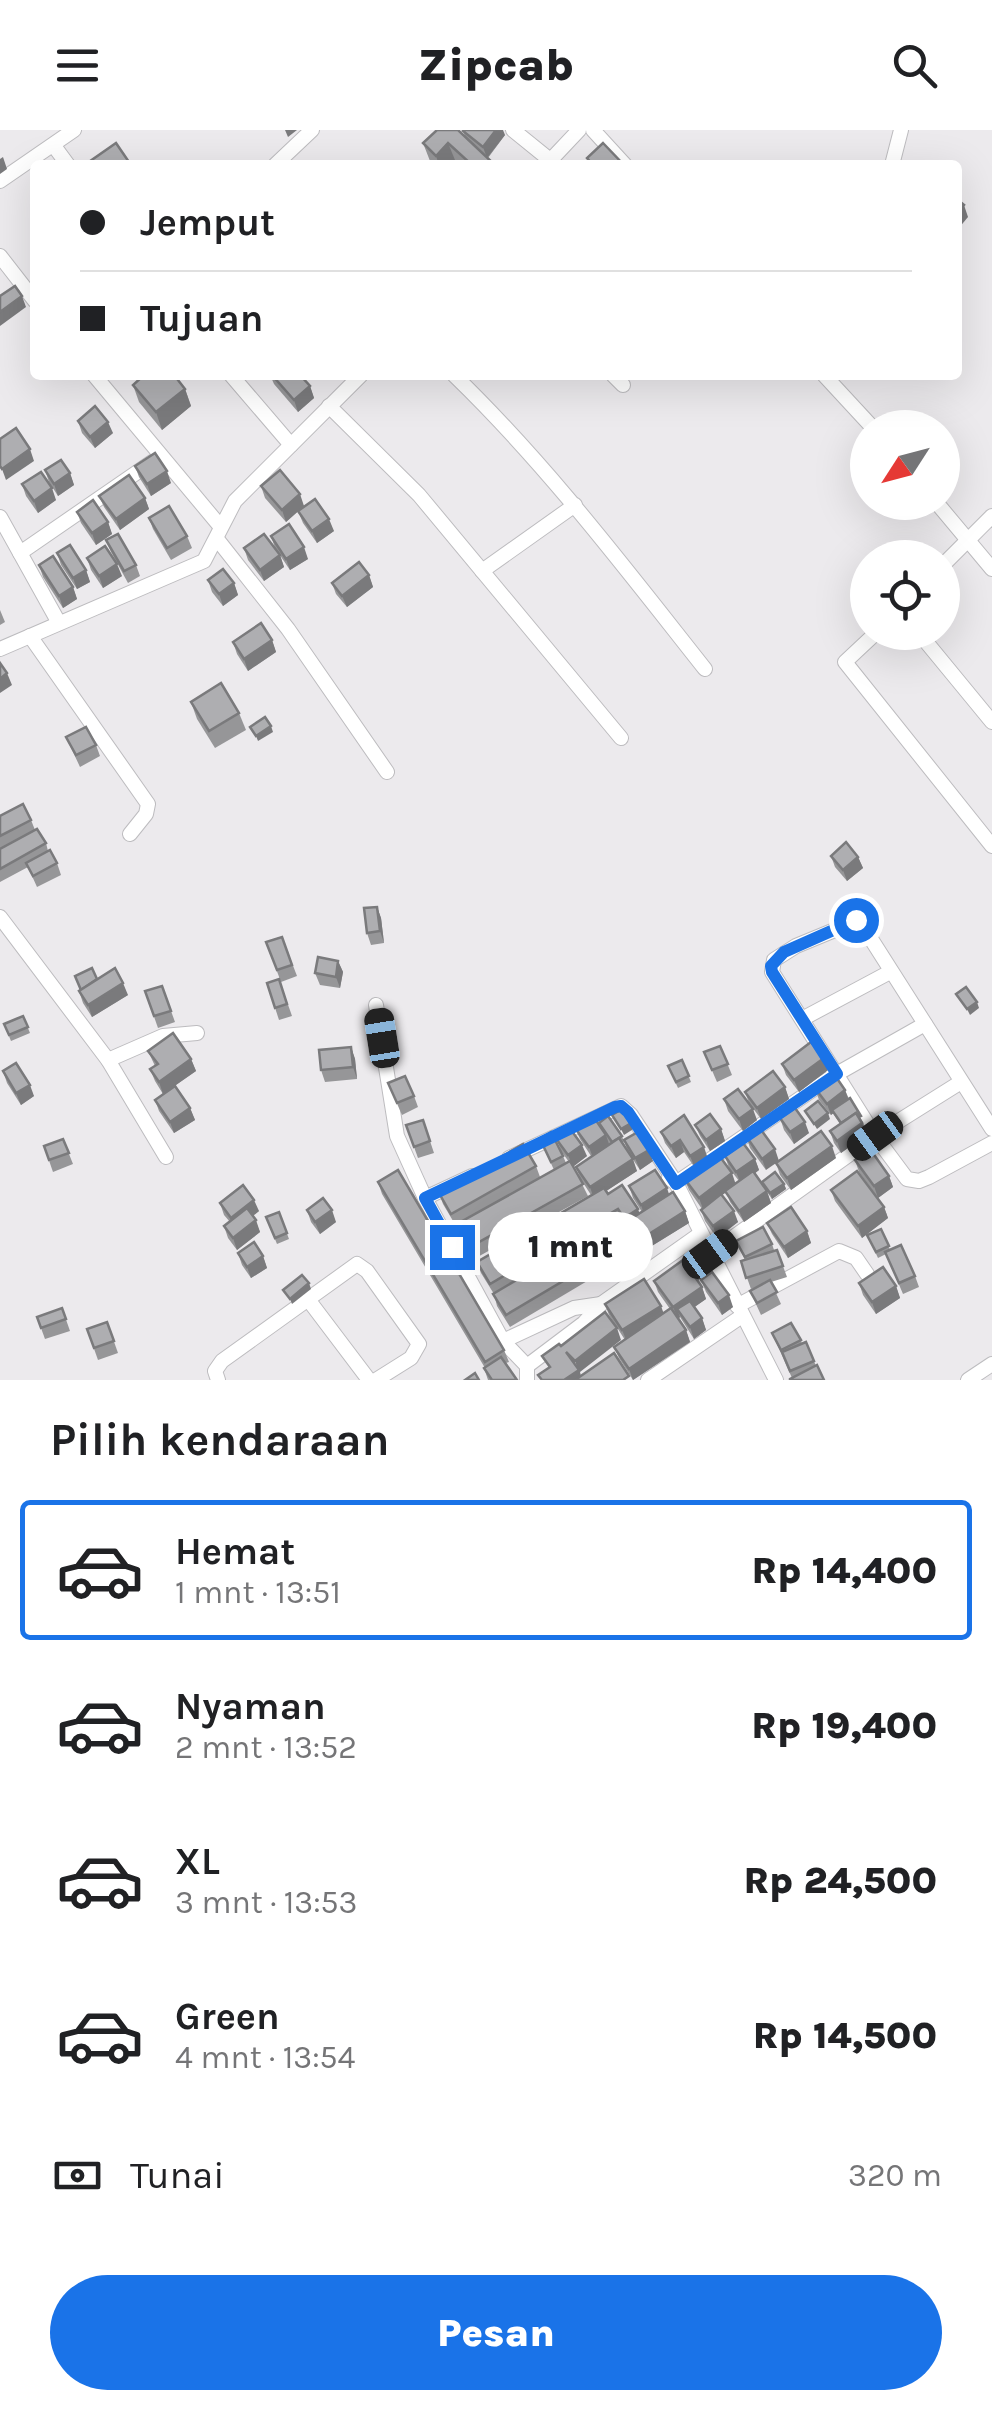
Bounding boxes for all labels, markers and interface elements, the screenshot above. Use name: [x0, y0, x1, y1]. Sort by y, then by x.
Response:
icon: menu: [50, 38, 105, 93]
icon: search: [887, 38, 942, 93]
text: Zipcab: [418, 39, 574, 91]
text: Jemput: [140, 200, 275, 245]
text: Tujuan: [140, 296, 263, 341]
north arrow: [850, 410, 960, 520]
map controls: [850, 410, 960, 650]
button: locate: [850, 540, 960, 650]
route start: [834, 898, 879, 943]
car: [362, 1006, 402, 1070]
car: [842, 1106, 908, 1166]
callout: 1 mnt: [487, 1212, 652, 1282]
car: [677, 1224, 743, 1284]
route end: [430, 1225, 475, 1270]
text: 1 mnt: [528, 1228, 613, 1265]
text: Pilih kendaraan: [50, 1414, 390, 1466]
icon: car: [55, 1525, 145, 1615]
text: Hemat: [175, 1529, 295, 1574]
text: Rp 14,400: [752, 1548, 937, 1593]
text: 1 mnt · 13:51: [175, 1574, 341, 1611]
icon: car: [55, 1680, 145, 1770]
text: Nyaman: [175, 1684, 326, 1729]
text: Rp 19,400: [751, 1703, 937, 1748]
text: 2 mnt · 13:52: [175, 1729, 357, 1766]
icon: car: [55, 1835, 145, 1925]
text: XL: [175, 1839, 220, 1884]
text: Rp 24,500: [743, 1858, 937, 1903]
text: 3 mnt · 13:53: [175, 1884, 358, 1921]
icon: car: [55, 1990, 145, 2080]
text: Green: [175, 1994, 280, 2039]
text: Rp 14,500: [753, 2013, 937, 2058]
text: 4 mnt · 13:54: [175, 2039, 355, 2076]
icon: cash: [50, 2148, 105, 2203]
text: Tunai: [130, 2153, 225, 2198]
text: 320 m: [848, 2157, 942, 2194]
button: Pesan: [50, 2275, 942, 2390]

